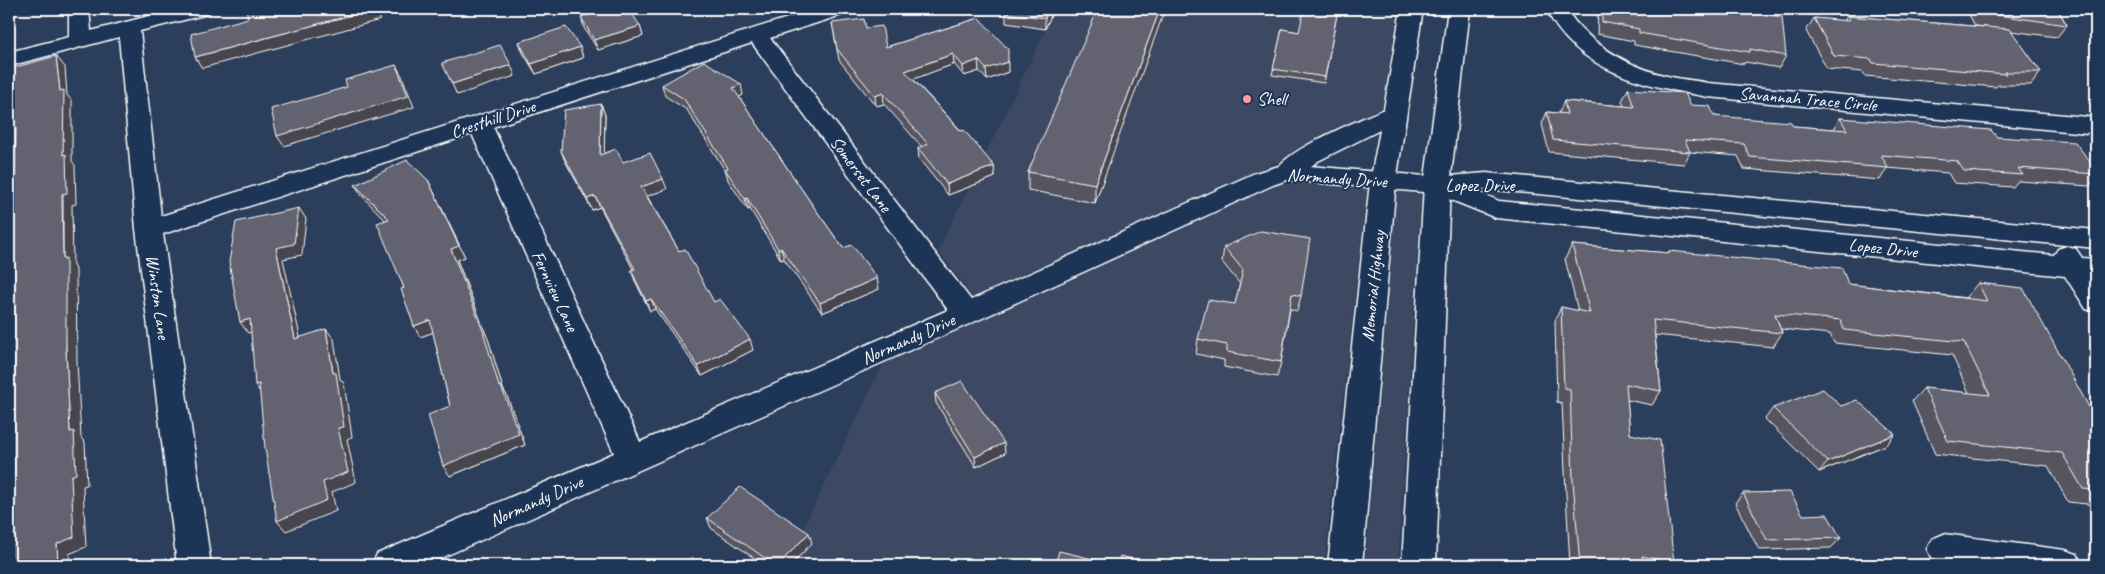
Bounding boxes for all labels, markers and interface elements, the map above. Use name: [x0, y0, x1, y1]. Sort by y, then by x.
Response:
street label: Savannah Trace Circle: [1738, 82, 1879, 116]
place label: Shell: [1257, 88, 1289, 110]
marker: Shell: [1241, 93, 1253, 105]
street label: Cresthill Drive: [448, 95, 539, 143]
street label: Somerset Lane: [825, 132, 897, 217]
street label: Normandy Drive: [1286, 164, 1389, 193]
street label: Lopez Drive: [1446, 174, 1516, 196]
street label: Memorial Highway: [1356, 228, 1390, 342]
street label: Lopez Drive: [1848, 233, 1919, 263]
street label: Fernview Lane: [527, 247, 584, 336]
street label: Winston Lane: [141, 253, 175, 342]
street label: Normandy Drive: [858, 308, 959, 369]
street label: Normandy Drive: [486, 470, 587, 531]

